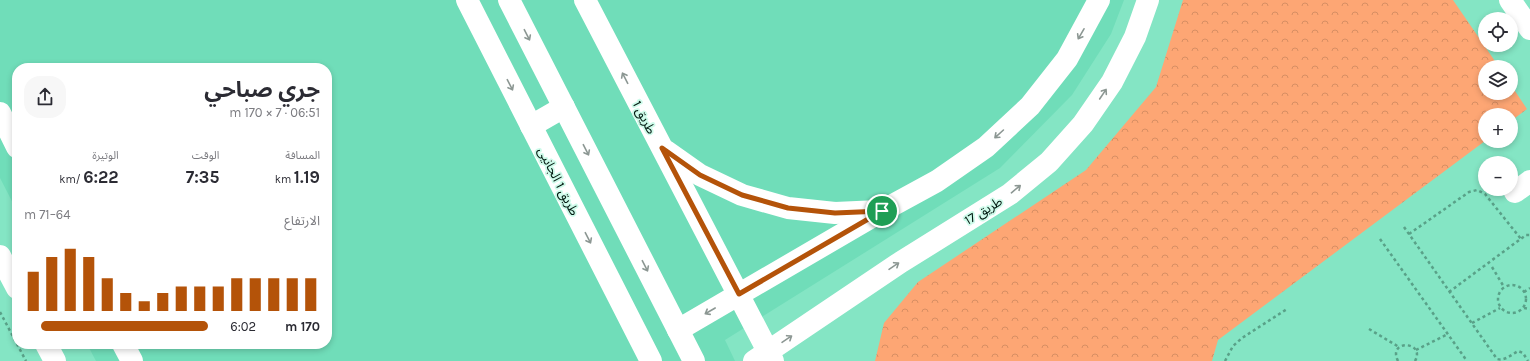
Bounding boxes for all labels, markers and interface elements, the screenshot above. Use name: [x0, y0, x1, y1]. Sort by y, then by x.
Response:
map controls: [1478, 12, 1518, 196]
button: locate: [1478, 12, 1518, 52]
one-way arrow: [524, 28, 531, 40]
one-way arrow: [1076, 28, 1084, 40]
button: layers: [1478, 60, 1518, 100]
one-way arrow: [621, 73, 629, 85]
button: share: [24, 76, 66, 118]
text: جري صباحي: [204, 77, 320, 103]
one-way arrow: [507, 78, 514, 90]
one-way arrow: [1100, 88, 1108, 100]
street label: طريق 1: [629, 98, 659, 137]
text: 06:51 · 7 × 170 m: [229, 105, 320, 120]
button: +: [1478, 108, 1518, 148]
one-way arrow: [994, 130, 1004, 139]
street label: طريق 1 الجانيى: [534, 144, 582, 219]
one-way arrow: [583, 144, 590, 156]
text: الوتيرة: [92, 149, 119, 162]
text: الوقت: [192, 149, 219, 162]
text: المسافة: [285, 149, 320, 162]
button: −: [1478, 156, 1518, 196]
text: 6:22: [83, 167, 119, 187]
text: 7:35: [186, 167, 219, 187]
text: 1.19: [294, 167, 320, 187]
text: /km: [59, 173, 83, 186]
text: km: [275, 173, 294, 186]
one-way arrow: [1011, 185, 1021, 194]
street label: طريق 17: [962, 193, 1006, 228]
pin: [865, 194, 899, 228]
icon: arrive: [871, 200, 893, 222]
text: 64–71 m: [24, 207, 71, 222]
text: الارتفاع: [284, 213, 320, 228]
one-way arrow: [585, 232, 592, 244]
one-way arrow: [642, 260, 649, 272]
one-way arrow: [888, 262, 899, 270]
one-way arrow: [704, 308, 716, 316]
text: 6:02: [230, 319, 256, 334]
text: 170 m: [285, 319, 320, 334]
one-way arrow: [781, 335, 792, 343]

